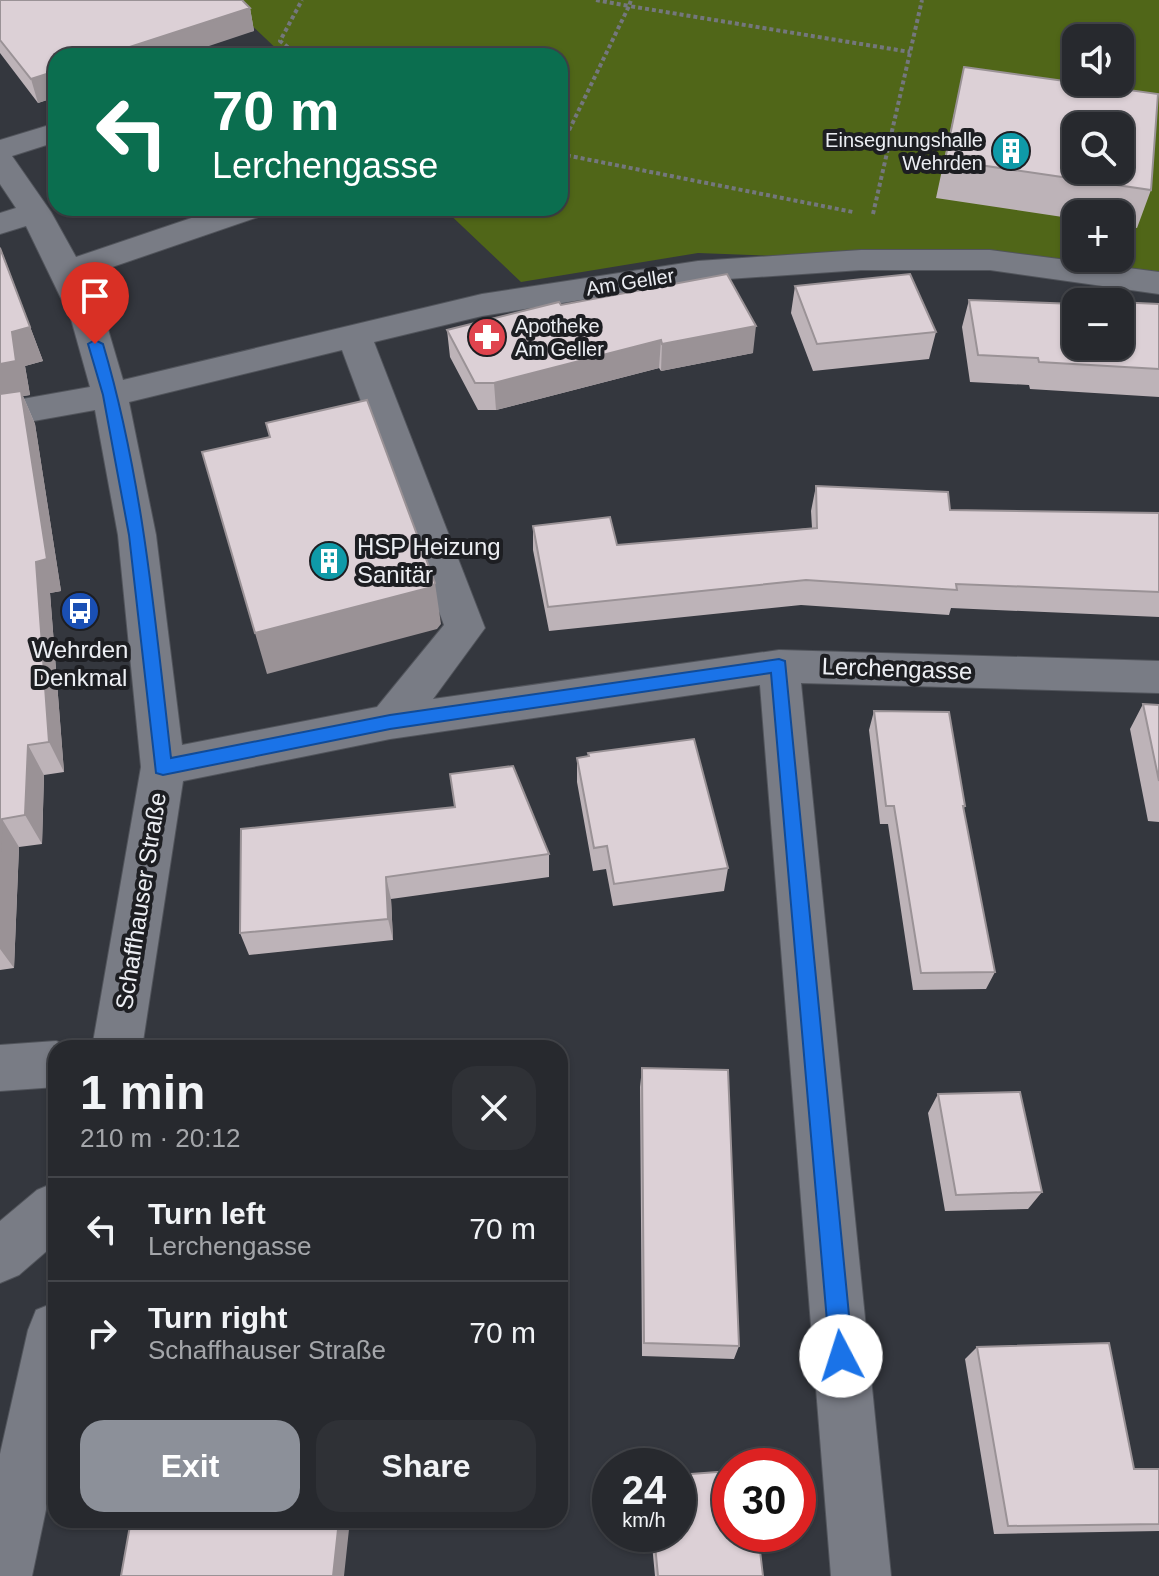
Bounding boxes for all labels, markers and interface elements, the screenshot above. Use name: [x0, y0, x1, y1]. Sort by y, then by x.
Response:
map controls: [1062, 24, 1134, 360]
button: sound: [1062, 24, 1134, 96]
text: 70 m: [212, 79, 340, 142]
icon: left: [80, 80, 184, 184]
button: search: [1062, 112, 1134, 184]
place label: Einsegnungshalle Wehrden: [825, 129, 983, 174]
building icon: Einsegnungshalle Wehrden: [990, 130, 1032, 172]
text: Lerchengasse: [212, 145, 438, 186]
button: +: [1062, 200, 1134, 272]
pin: [61, 262, 129, 344]
street label: Am Geller: [584, 264, 676, 300]
icon: arrive: [73, 274, 117, 318]
button: −: [1062, 288, 1134, 360]
place label: Apotheke Am Geller: [515, 315, 604, 360]
pharmacy icon: Apotheke Am Geller: [466, 316, 508, 358]
place label: HSP Heizung Sanitär: [357, 533, 501, 588]
building icon: HSP Heizung Sanitär: [308, 540, 350, 582]
bus stop icon: Wehrden Denkmal: [59, 590, 101, 632]
place label: Wehrden Denkmal: [32, 636, 128, 691]
street label: Lerchengasse: [821, 652, 973, 685]
street label: Schaffhauser Straße: [110, 790, 171, 1012]
text: 1 min: [80, 1066, 205, 1119]
button: close: [452, 1066, 536, 1150]
text: 210 m · 20:12: [80, 1123, 240, 1153]
text: Turn left: [148, 1197, 266, 1230]
icon: left: [80, 1207, 124, 1251]
text: 70 m: [469, 1212, 536, 1245]
text: Lerchengasse: [148, 1231, 311, 1261]
text: Turn right: [148, 1301, 287, 1334]
icon: right: [80, 1311, 124, 1355]
position arrow: [799, 1314, 883, 1398]
text: 70 m: [469, 1316, 536, 1349]
text: Schaffhauser Straße: [148, 1335, 386, 1365]
button: Exit: [80, 1420, 300, 1512]
button: Share: [316, 1420, 536, 1512]
speed limit sign: 30: [712, 1448, 816, 1552]
text: 24: [622, 1468, 666, 1512]
text: km/h: [622, 1509, 666, 1531]

